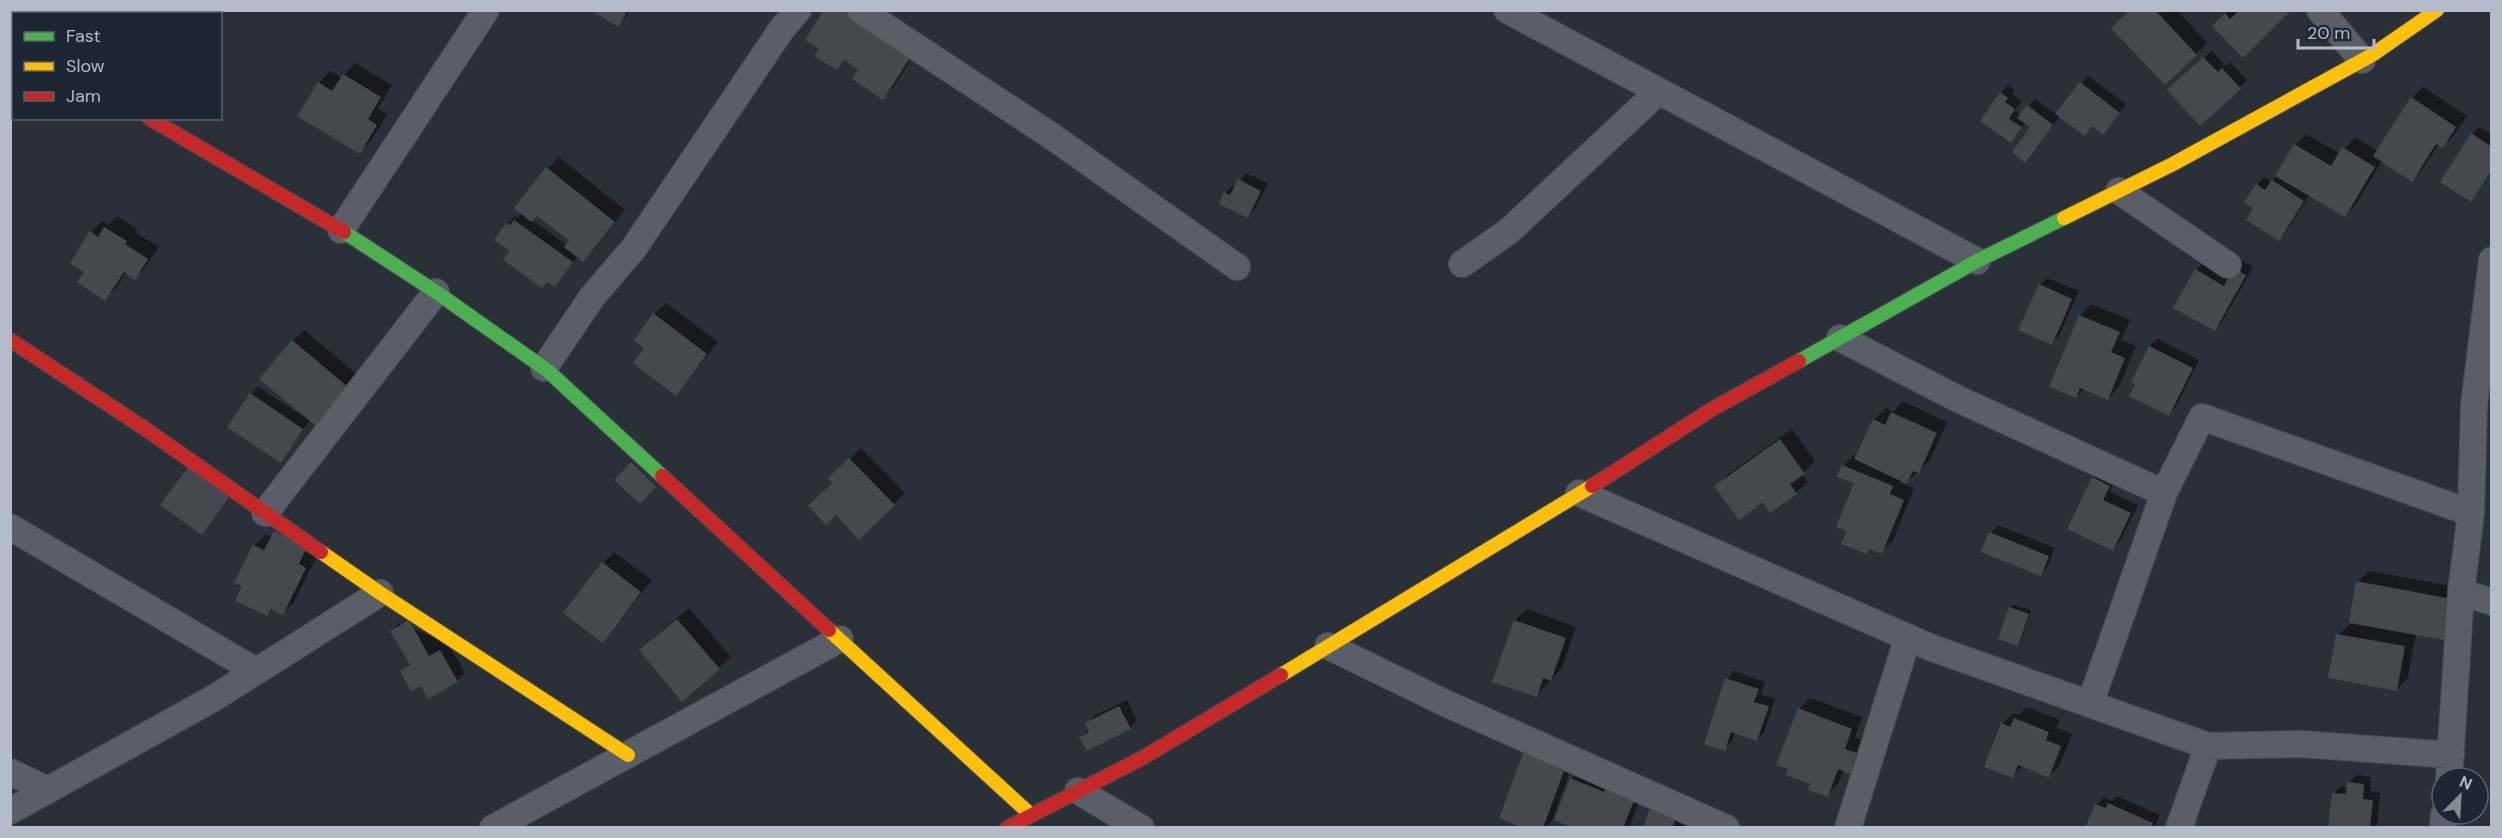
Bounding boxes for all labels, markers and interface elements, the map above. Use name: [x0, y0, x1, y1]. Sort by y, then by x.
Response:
legend: [12, 12, 222, 120]
scale bar: [2298, 12, 2374, 50]
text: 20 m: [2307, 21, 2350, 45]
text: Fast: [66, 24, 101, 48]
text: Slow: [66, 54, 105, 78]
text: Jam: [66, 84, 101, 108]
north arrow: [2430, 766, 2490, 826]
text: N: [2456, 771, 2475, 795]

